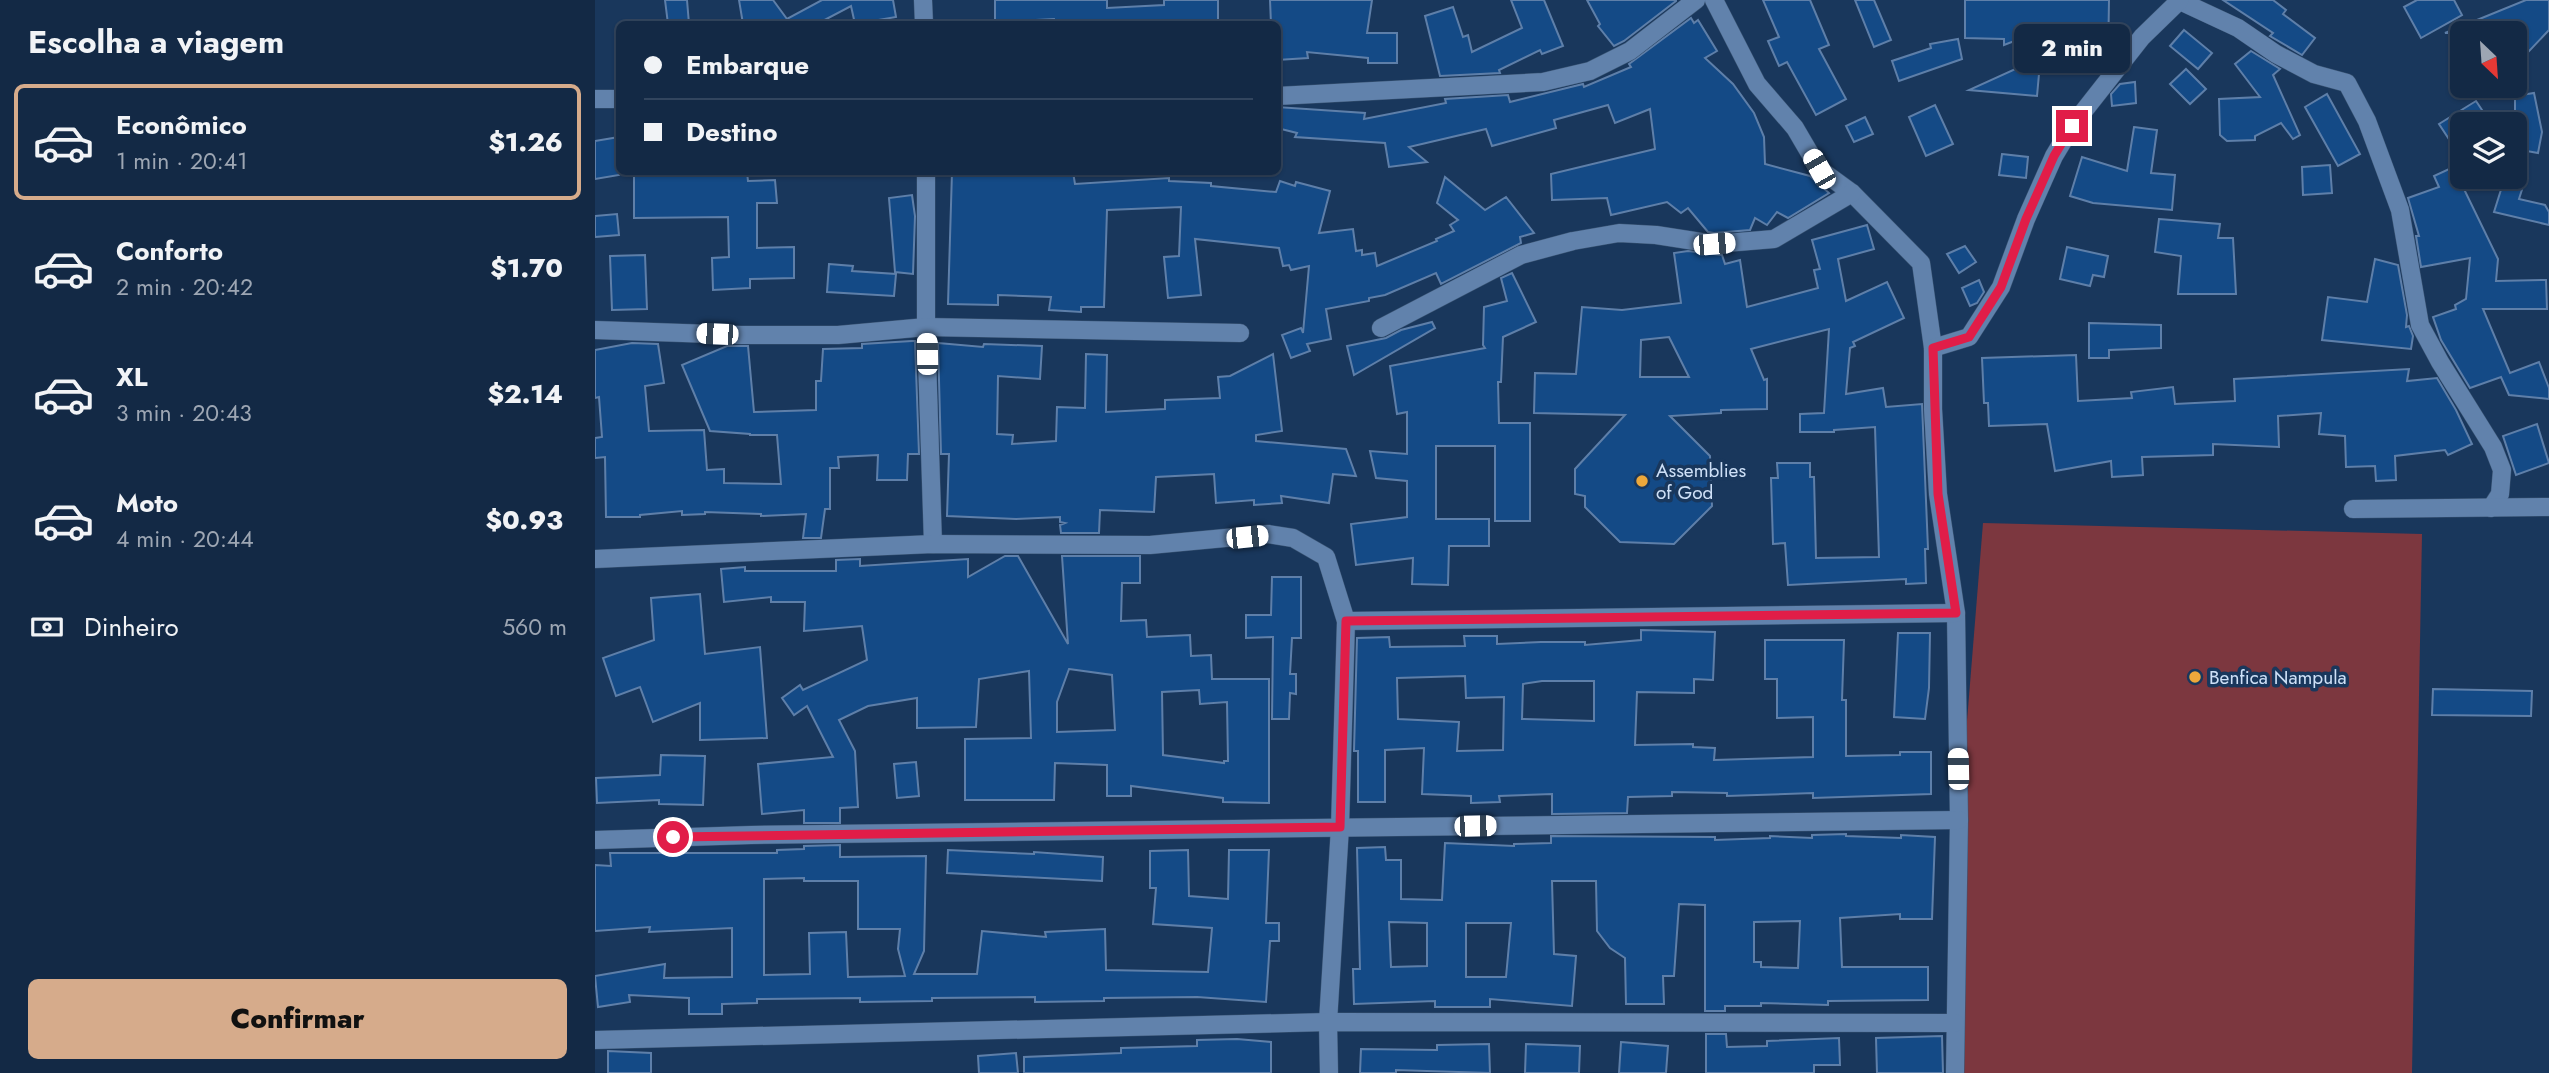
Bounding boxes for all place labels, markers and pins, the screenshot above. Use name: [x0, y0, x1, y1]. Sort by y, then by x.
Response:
place label: Assemblies of God: [1656, 457, 1746, 506]
marker: Assemblies of God: [1634, 473, 1650, 489]
place label: Benfica Nampula: [2209, 664, 2347, 691]
marker: Benfica Nampula: [2187, 669, 2203, 685]

